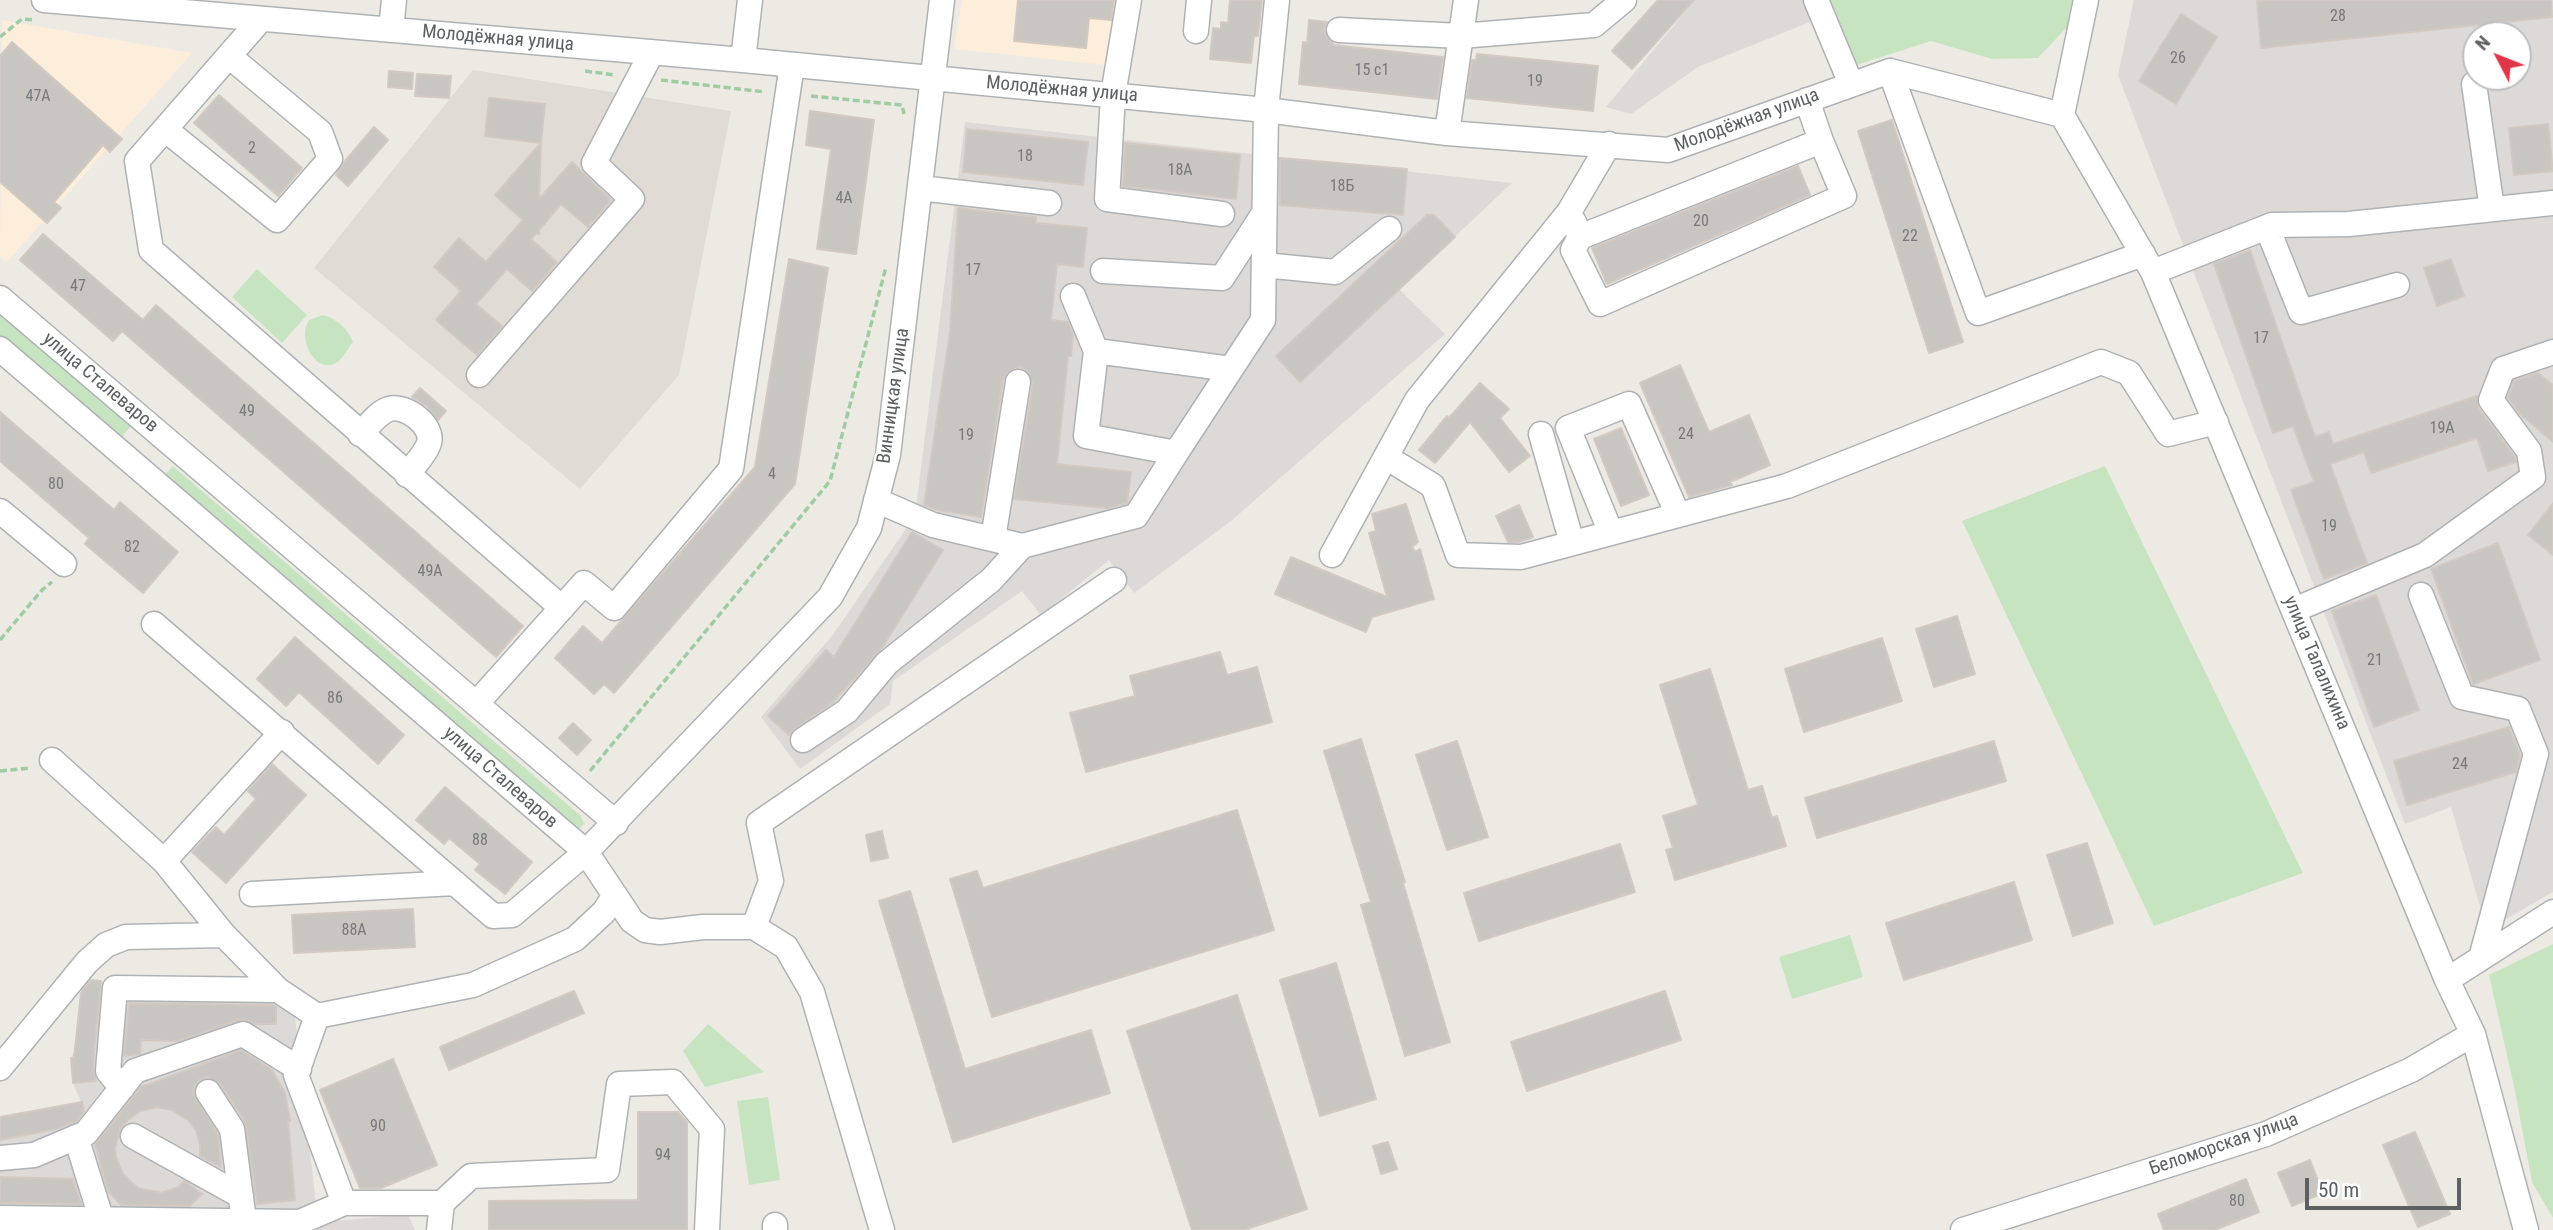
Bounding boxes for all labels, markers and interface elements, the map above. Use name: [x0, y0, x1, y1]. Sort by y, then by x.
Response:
house number: 28: [2330, 7, 2346, 27]
street label: Молодёжная улица: [421, 21, 575, 57]
north arrow: [2462, 21, 2532, 91]
text: N: [2470, 31, 2495, 55]
house number: 26: [2170, 49, 2186, 69]
house number: 15 с1: [1355, 61, 1389, 81]
street label: Молодёжная улица: [985, 72, 1139, 108]
house number: 19: [1527, 72, 1543, 92]
street label: Молодёжная улица: [1672, 84, 1822, 158]
house number: 47А: [25, 87, 51, 107]
house number: 2: [248, 139, 256, 159]
house number: 18: [1017, 147, 1033, 167]
house number: 18А: [1167, 161, 1193, 181]
house number: 18Б: [1330, 177, 1354, 197]
house number: 4А: [835, 189, 853, 209]
house number: 20: [1693, 212, 1709, 232]
house number: 22: [1902, 227, 1918, 247]
house number: 17: [965, 261, 981, 281]
house number: 47: [70, 277, 86, 297]
street label: Винницкая улица: [873, 327, 915, 465]
street label: улица Сталеваров: [38, 328, 162, 438]
house number: 17: [2253, 329, 2269, 349]
house number: 49: [239, 402, 255, 422]
house number: 19А: [2429, 419, 2455, 439]
house number: 24: [1678, 425, 1694, 445]
house number: 19: [958, 426, 974, 446]
house number: 4: [768, 465, 776, 485]
house number: 80: [48, 475, 64, 495]
house number: 19: [2321, 517, 2337, 537]
house number: 82: [124, 538, 140, 558]
house number: 49А: [417, 562, 443, 582]
street label: улица Талалихина: [2278, 593, 2354, 733]
house number: 21: [2367, 651, 2383, 671]
house number: 86: [327, 689, 343, 709]
street label: улица Сталеваров: [438, 722, 562, 834]
house number: 24: [2452, 755, 2468, 775]
house number: 88: [472, 831, 488, 851]
house number: 88А: [341, 921, 367, 941]
street label: Беломорская улица: [2146, 1109, 2302, 1181]
house number: 90: [370, 1117, 386, 1137]
house number: 94: [655, 1146, 671, 1166]
scale bar: [2308, 1164, 2464, 1208]
text: 50 m: [2318, 1178, 2359, 1202]
house number: 80: [2229, 1192, 2245, 1212]

